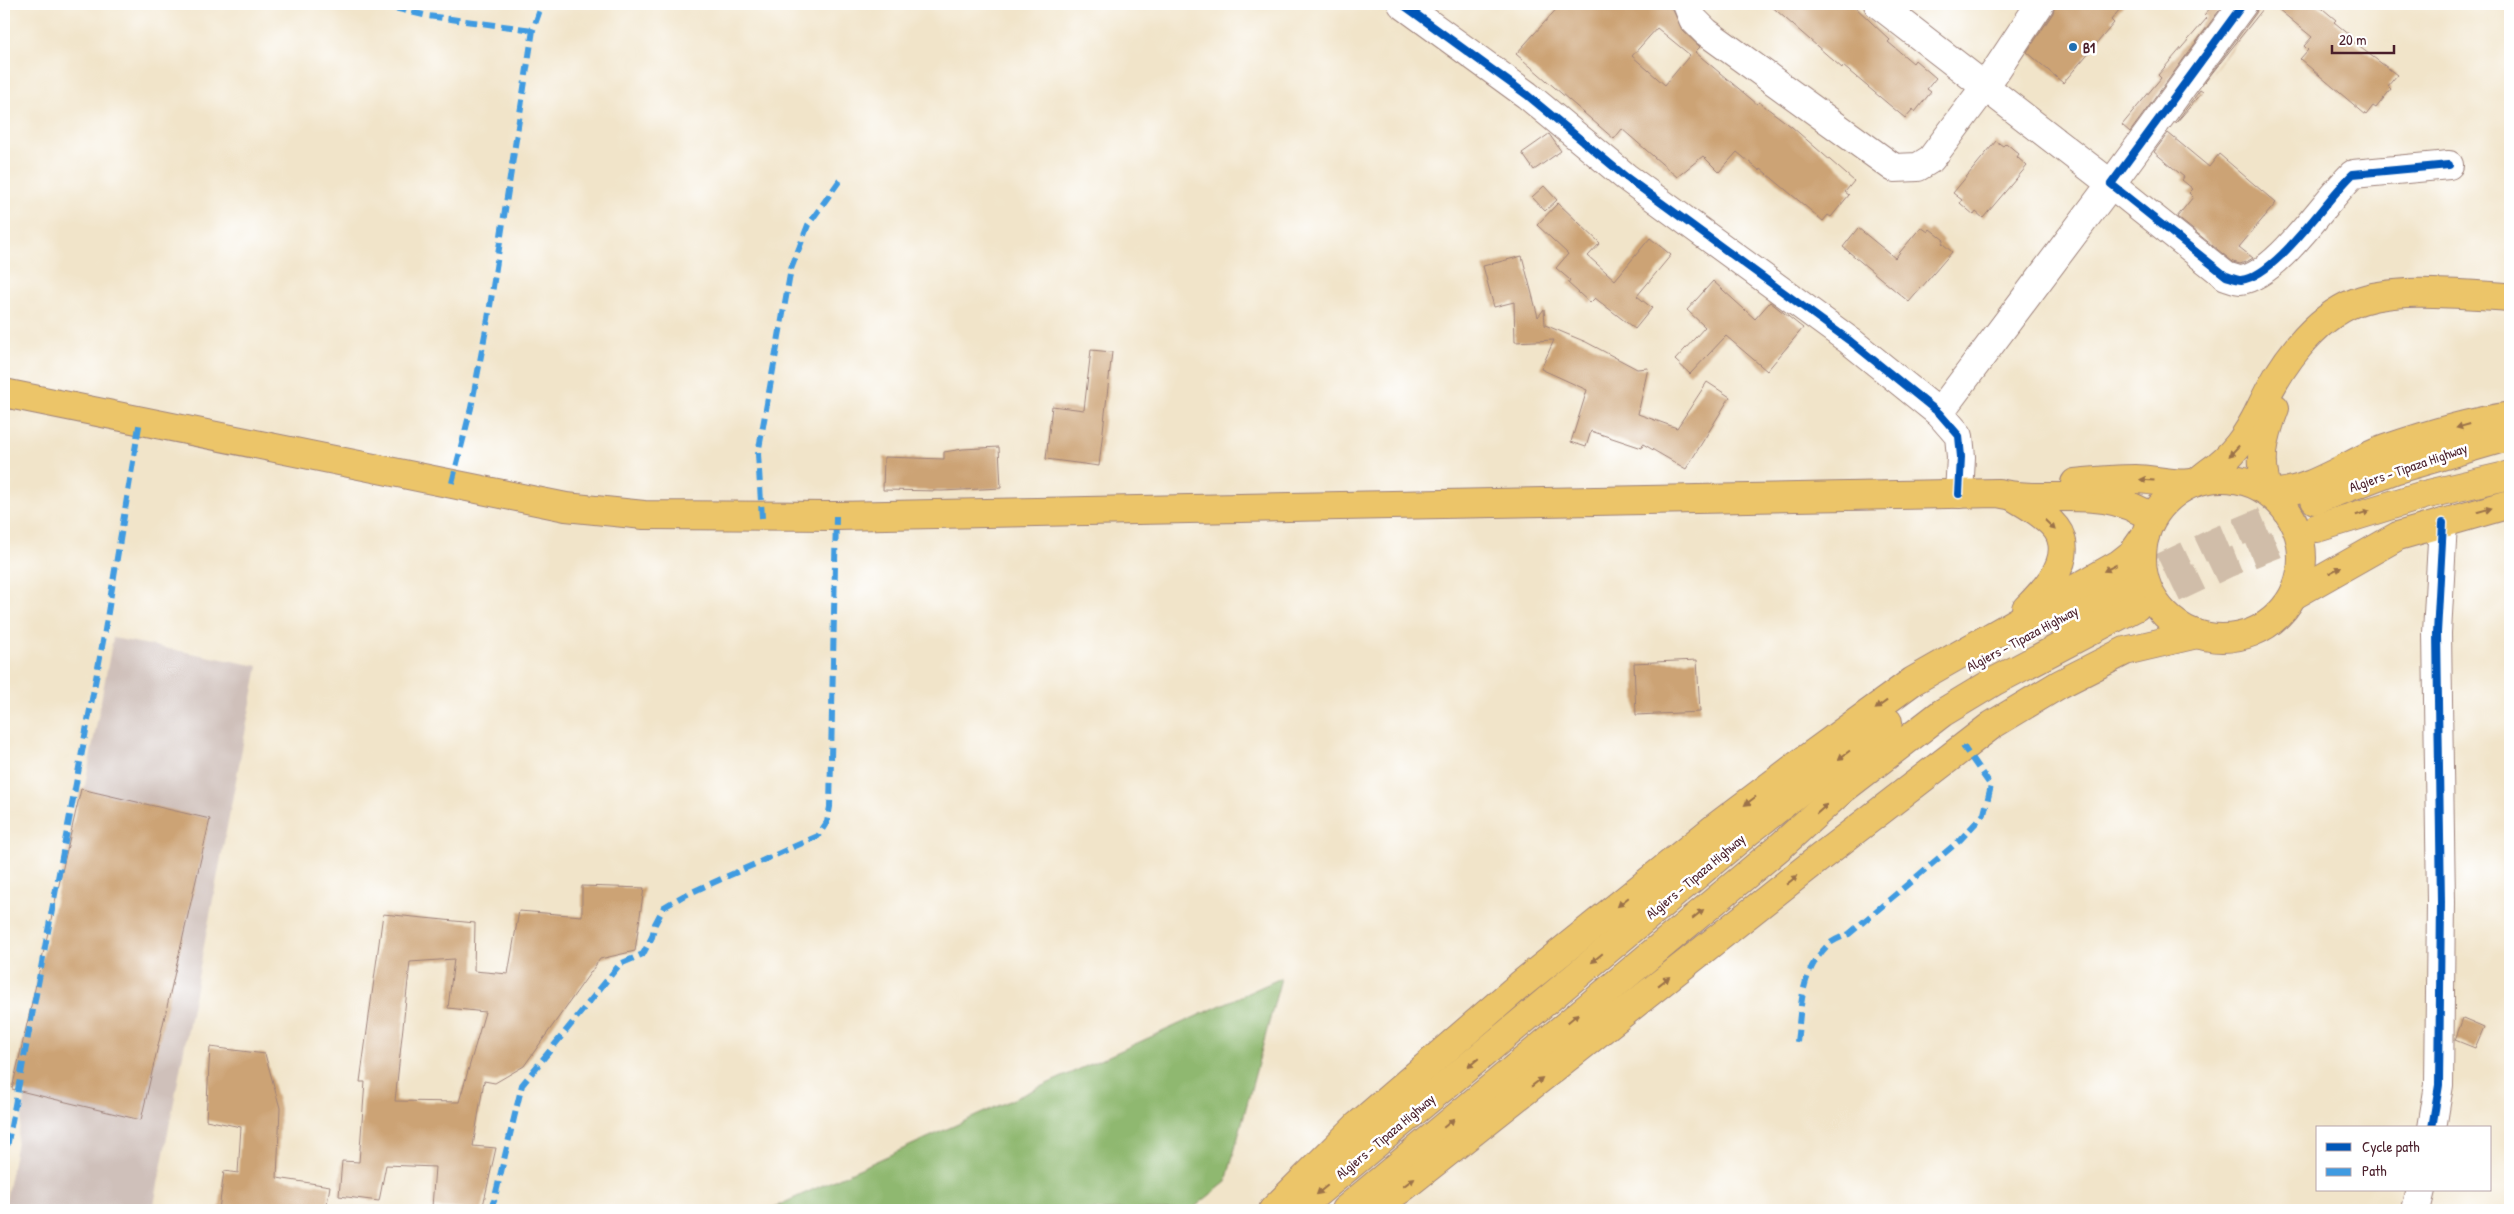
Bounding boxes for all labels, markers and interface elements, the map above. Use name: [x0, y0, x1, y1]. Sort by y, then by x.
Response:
scale bar: [2332, 22, 2394, 54]
text: 20 m: [2339, 29, 2366, 50]
place label: B1: [2083, 38, 2095, 57]
marker: B1: [2067, 41, 2079, 53]
one-way arrow: [2455, 423, 2470, 431]
street label: Algiers - Tipaza Highway: [2346, 438, 2470, 497]
one-way arrow: [2228, 445, 2240, 457]
one-way arrow: [2139, 476, 2155, 484]
one-way arrow: [2478, 506, 2493, 514]
one-way arrow: [2356, 509, 2371, 517]
one-way arrow: [2044, 519, 2056, 531]
one-way arrow: [2103, 564, 2118, 573]
one-way arrow: [2328, 566, 2343, 574]
street label: Algiers - Tipaza Highway: [1963, 600, 2082, 676]
one-way arrow: [1874, 700, 1887, 710]
one-way arrow: [1837, 750, 1851, 760]
one-way arrow: [1743, 796, 1757, 806]
one-way arrow: [1815, 803, 1827, 815]
street label: Algiers - Tipaza Highway: [1641, 829, 1749, 924]
one-way arrow: [1785, 874, 1798, 885]
one-way arrow: [1616, 897, 1629, 908]
one-way arrow: [1692, 909, 1704, 920]
one-way arrow: [1591, 953, 1604, 964]
one-way arrow: [1657, 975, 1670, 986]
one-way arrow: [1567, 1012, 1579, 1024]
one-way arrow: [1467, 1057, 1479, 1068]
one-way arrow: [1530, 1076, 1543, 1087]
street label: Algiers - Tipaza Highway: [1331, 1089, 1439, 1184]
one-way arrow: [1442, 1117, 1455, 1128]
legend: [2316, 1126, 2492, 1192]
text: Cycle path: [2362, 1136, 2420, 1157]
text: Path: [2362, 1160, 2387, 1181]
one-way arrow: [1402, 1177, 1415, 1188]
one-way arrow: [1315, 1184, 1328, 1195]

